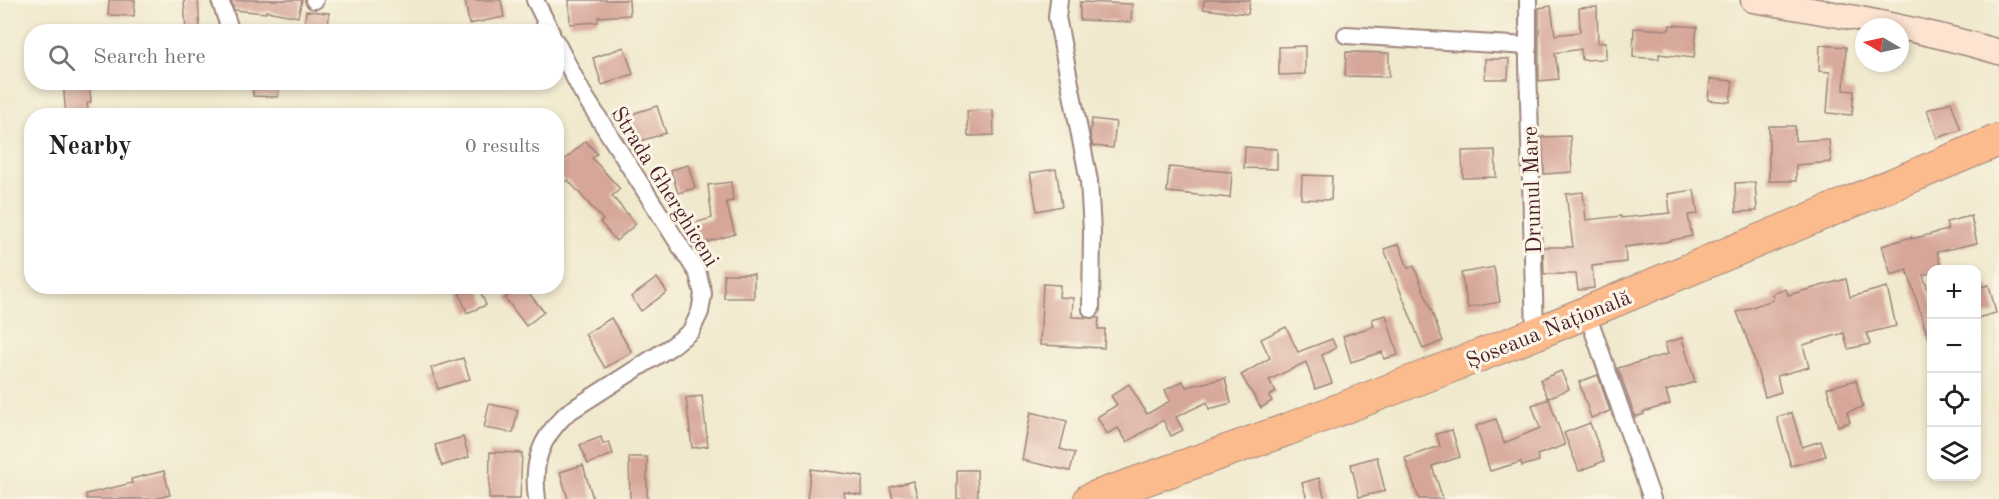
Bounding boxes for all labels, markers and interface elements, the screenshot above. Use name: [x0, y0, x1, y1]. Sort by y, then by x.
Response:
north arrow: [1855, 18, 1909, 72]
search box: [24, 24, 564, 90]
icon: search: [45, 41, 78, 74]
text: Search here: [93, 46, 206, 68]
street label: Strada Gherghiceni: [606, 103, 722, 271]
street label: Drumul Mare: [1520, 126, 1546, 254]
text: Nearby: [48, 134, 132, 160]
text: 0 results: [465, 137, 540, 157]
map controls: [1927, 265, 1981, 481]
button: +: [1927, 265, 1981, 319]
street label: Șoseaua Națională: [1463, 287, 1635, 374]
button: −: [1927, 319, 1981, 373]
button: locate: [1927, 373, 1981, 427]
button: layers: [1927, 427, 1981, 481]

